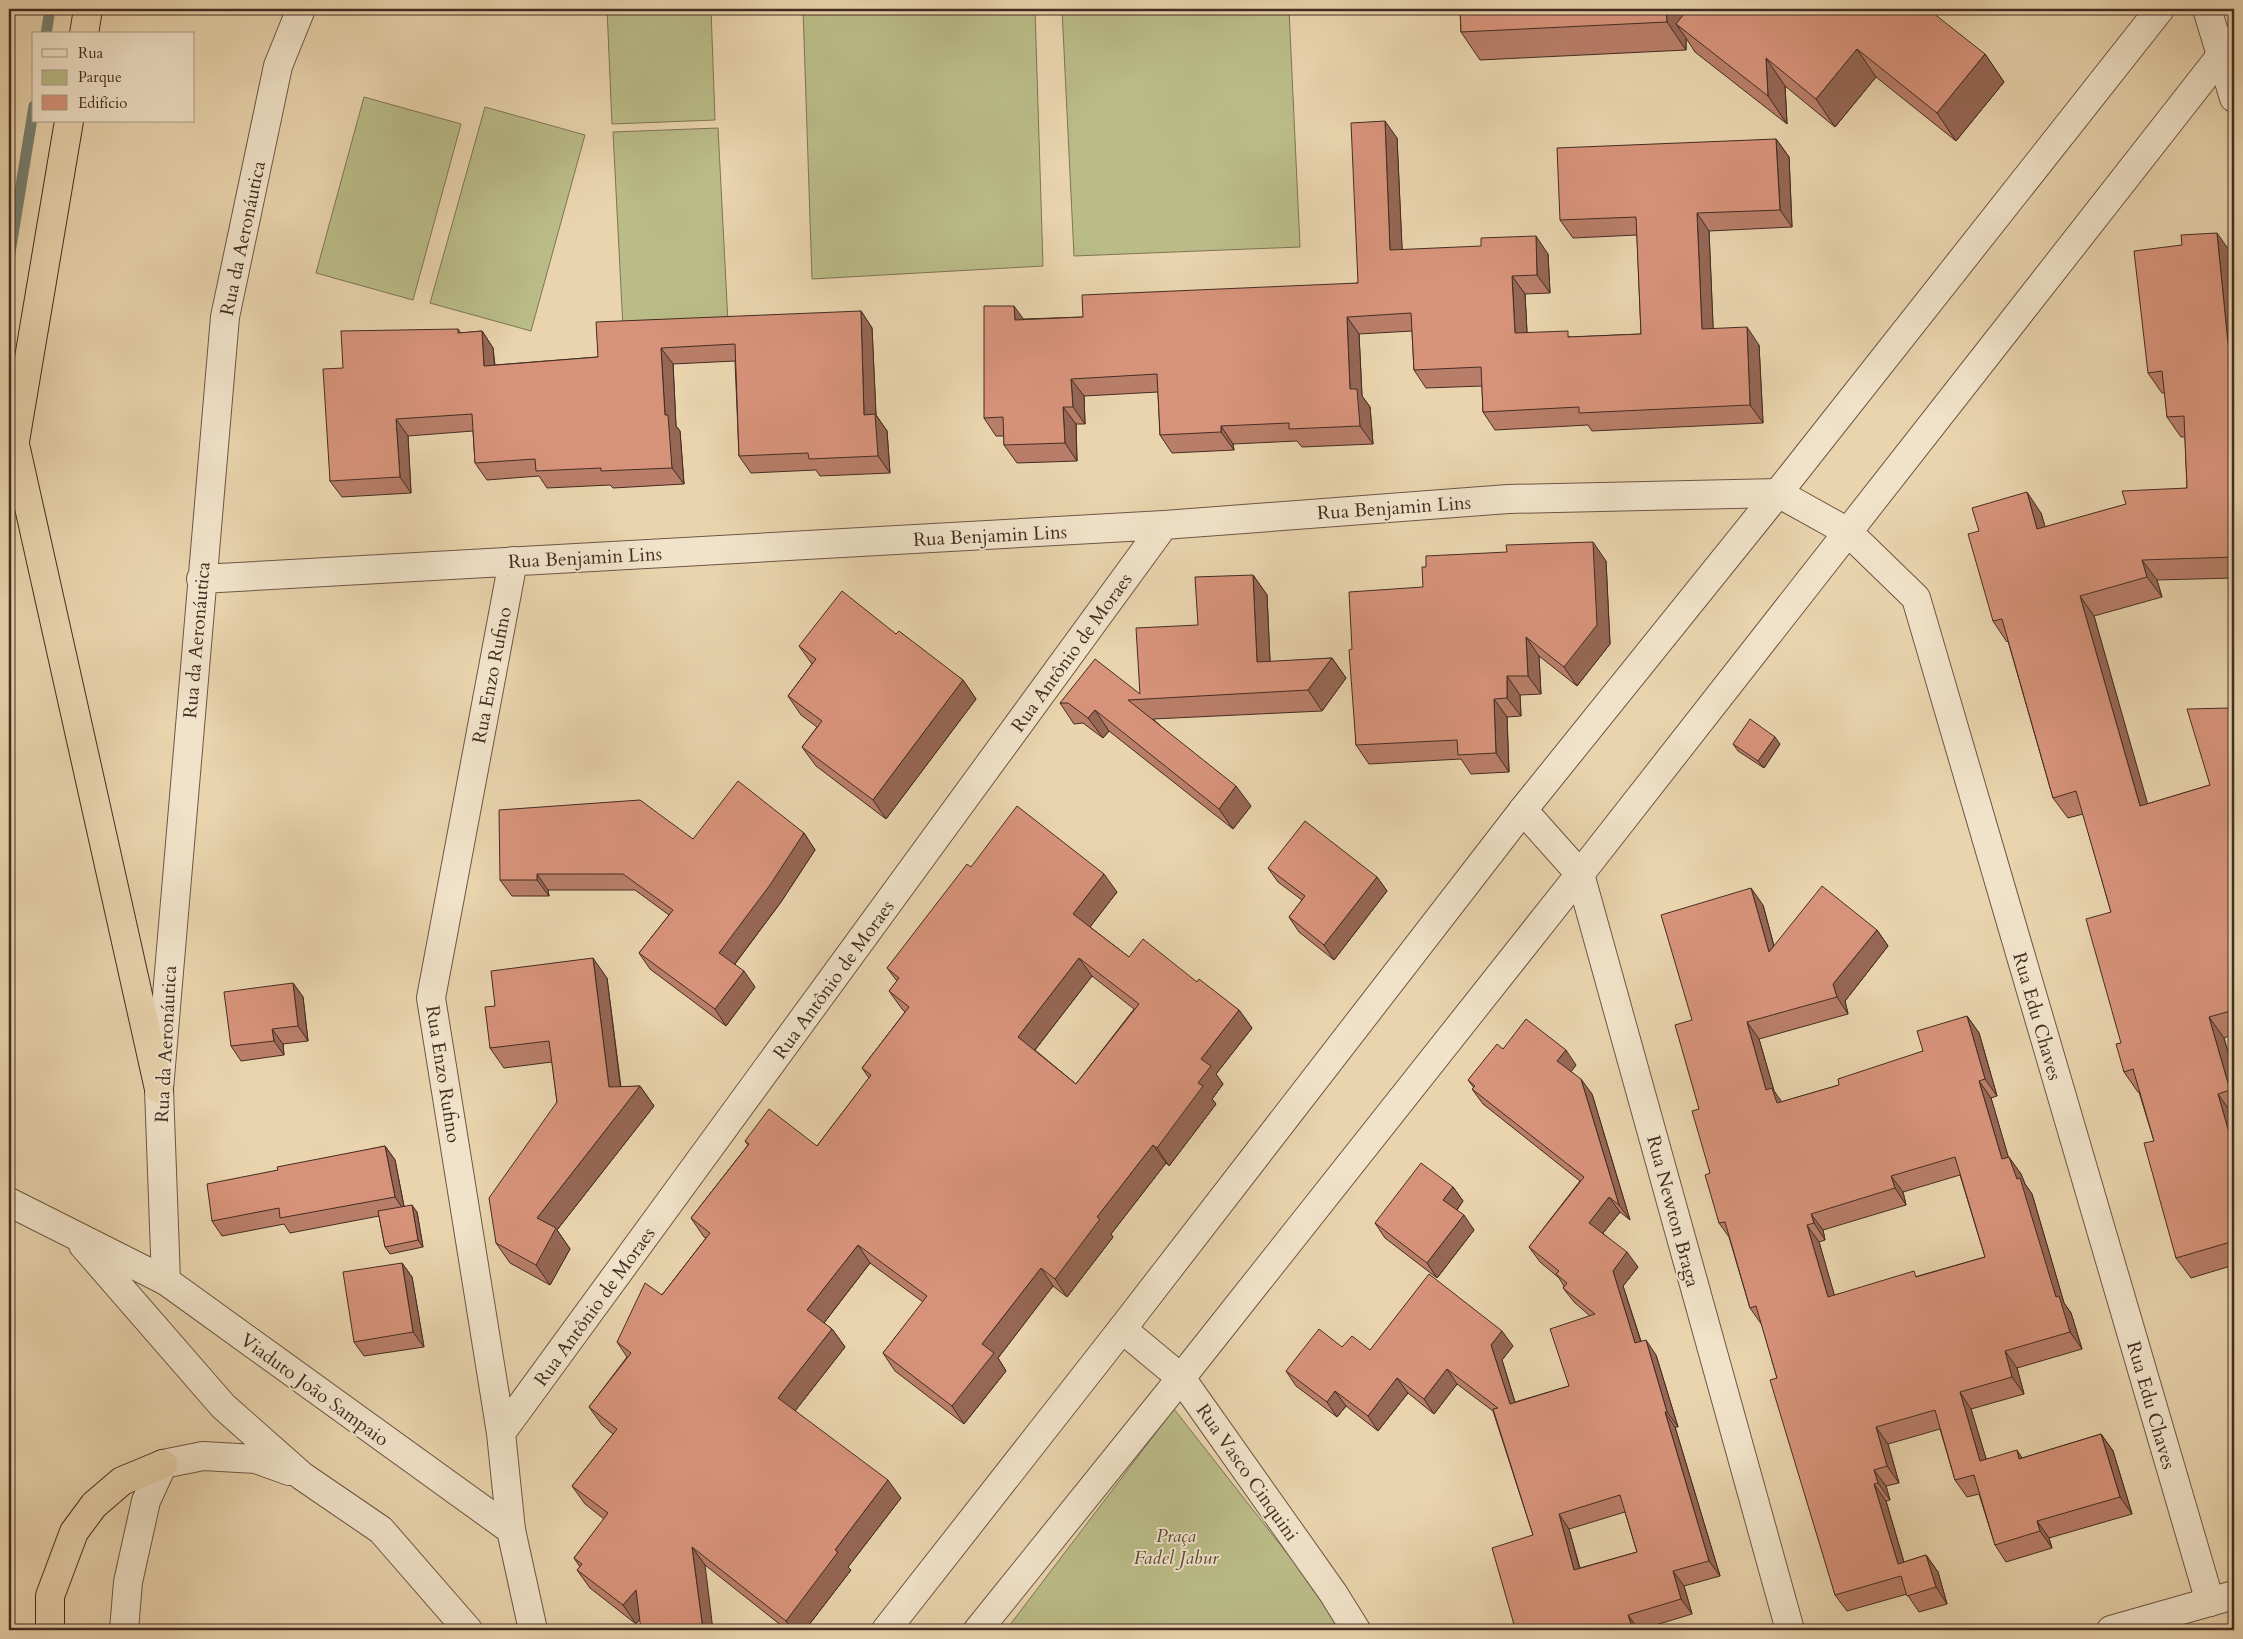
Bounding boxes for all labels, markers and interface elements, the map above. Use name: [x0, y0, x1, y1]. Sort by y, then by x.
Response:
legend: [32, 32, 195, 122]
text: Rua: [78, 43, 104, 63]
text: Parque: [78, 67, 122, 87]
text: Edifício: [78, 93, 127, 113]
street label: Rua da Aeronáutica: [214, 159, 272, 318]
street label: Rua Benjamin Lins: [1316, 490, 1472, 526]
street label: Rua Benjamin Lins: [912, 519, 1068, 553]
street label: Rua Benjamin Lins: [507, 541, 663, 575]
street label: Rua da Aeronáutica: [177, 561, 217, 720]
street label: Rua Antônio de Moraes: [1005, 568, 1139, 738]
street label: Rua Enzo Rufino: [466, 605, 518, 746]
street label: Rua Antônio de Moraes: [767, 895, 901, 1065]
street label: Rua Edu Chaves: [2006, 949, 2068, 1083]
street label: Rua da Aeronáutica: [149, 965, 183, 1123]
street label: Rua Enzo Rufino: [419, 1004, 467, 1145]
street label: Rua Newton Braga: [1640, 1133, 1706, 1290]
street label: Rua Antônio de Moraes: [528, 1222, 662, 1392]
street label: Viaduto João Sampaio: [235, 1327, 394, 1452]
street label: Rua Edu Chaves: [2120, 1338, 2182, 1472]
street label: Rua Vasco Cinquini: [1190, 1399, 1304, 1546]
park label: Praça Fadel Jabur: [1134, 1523, 1219, 1571]

